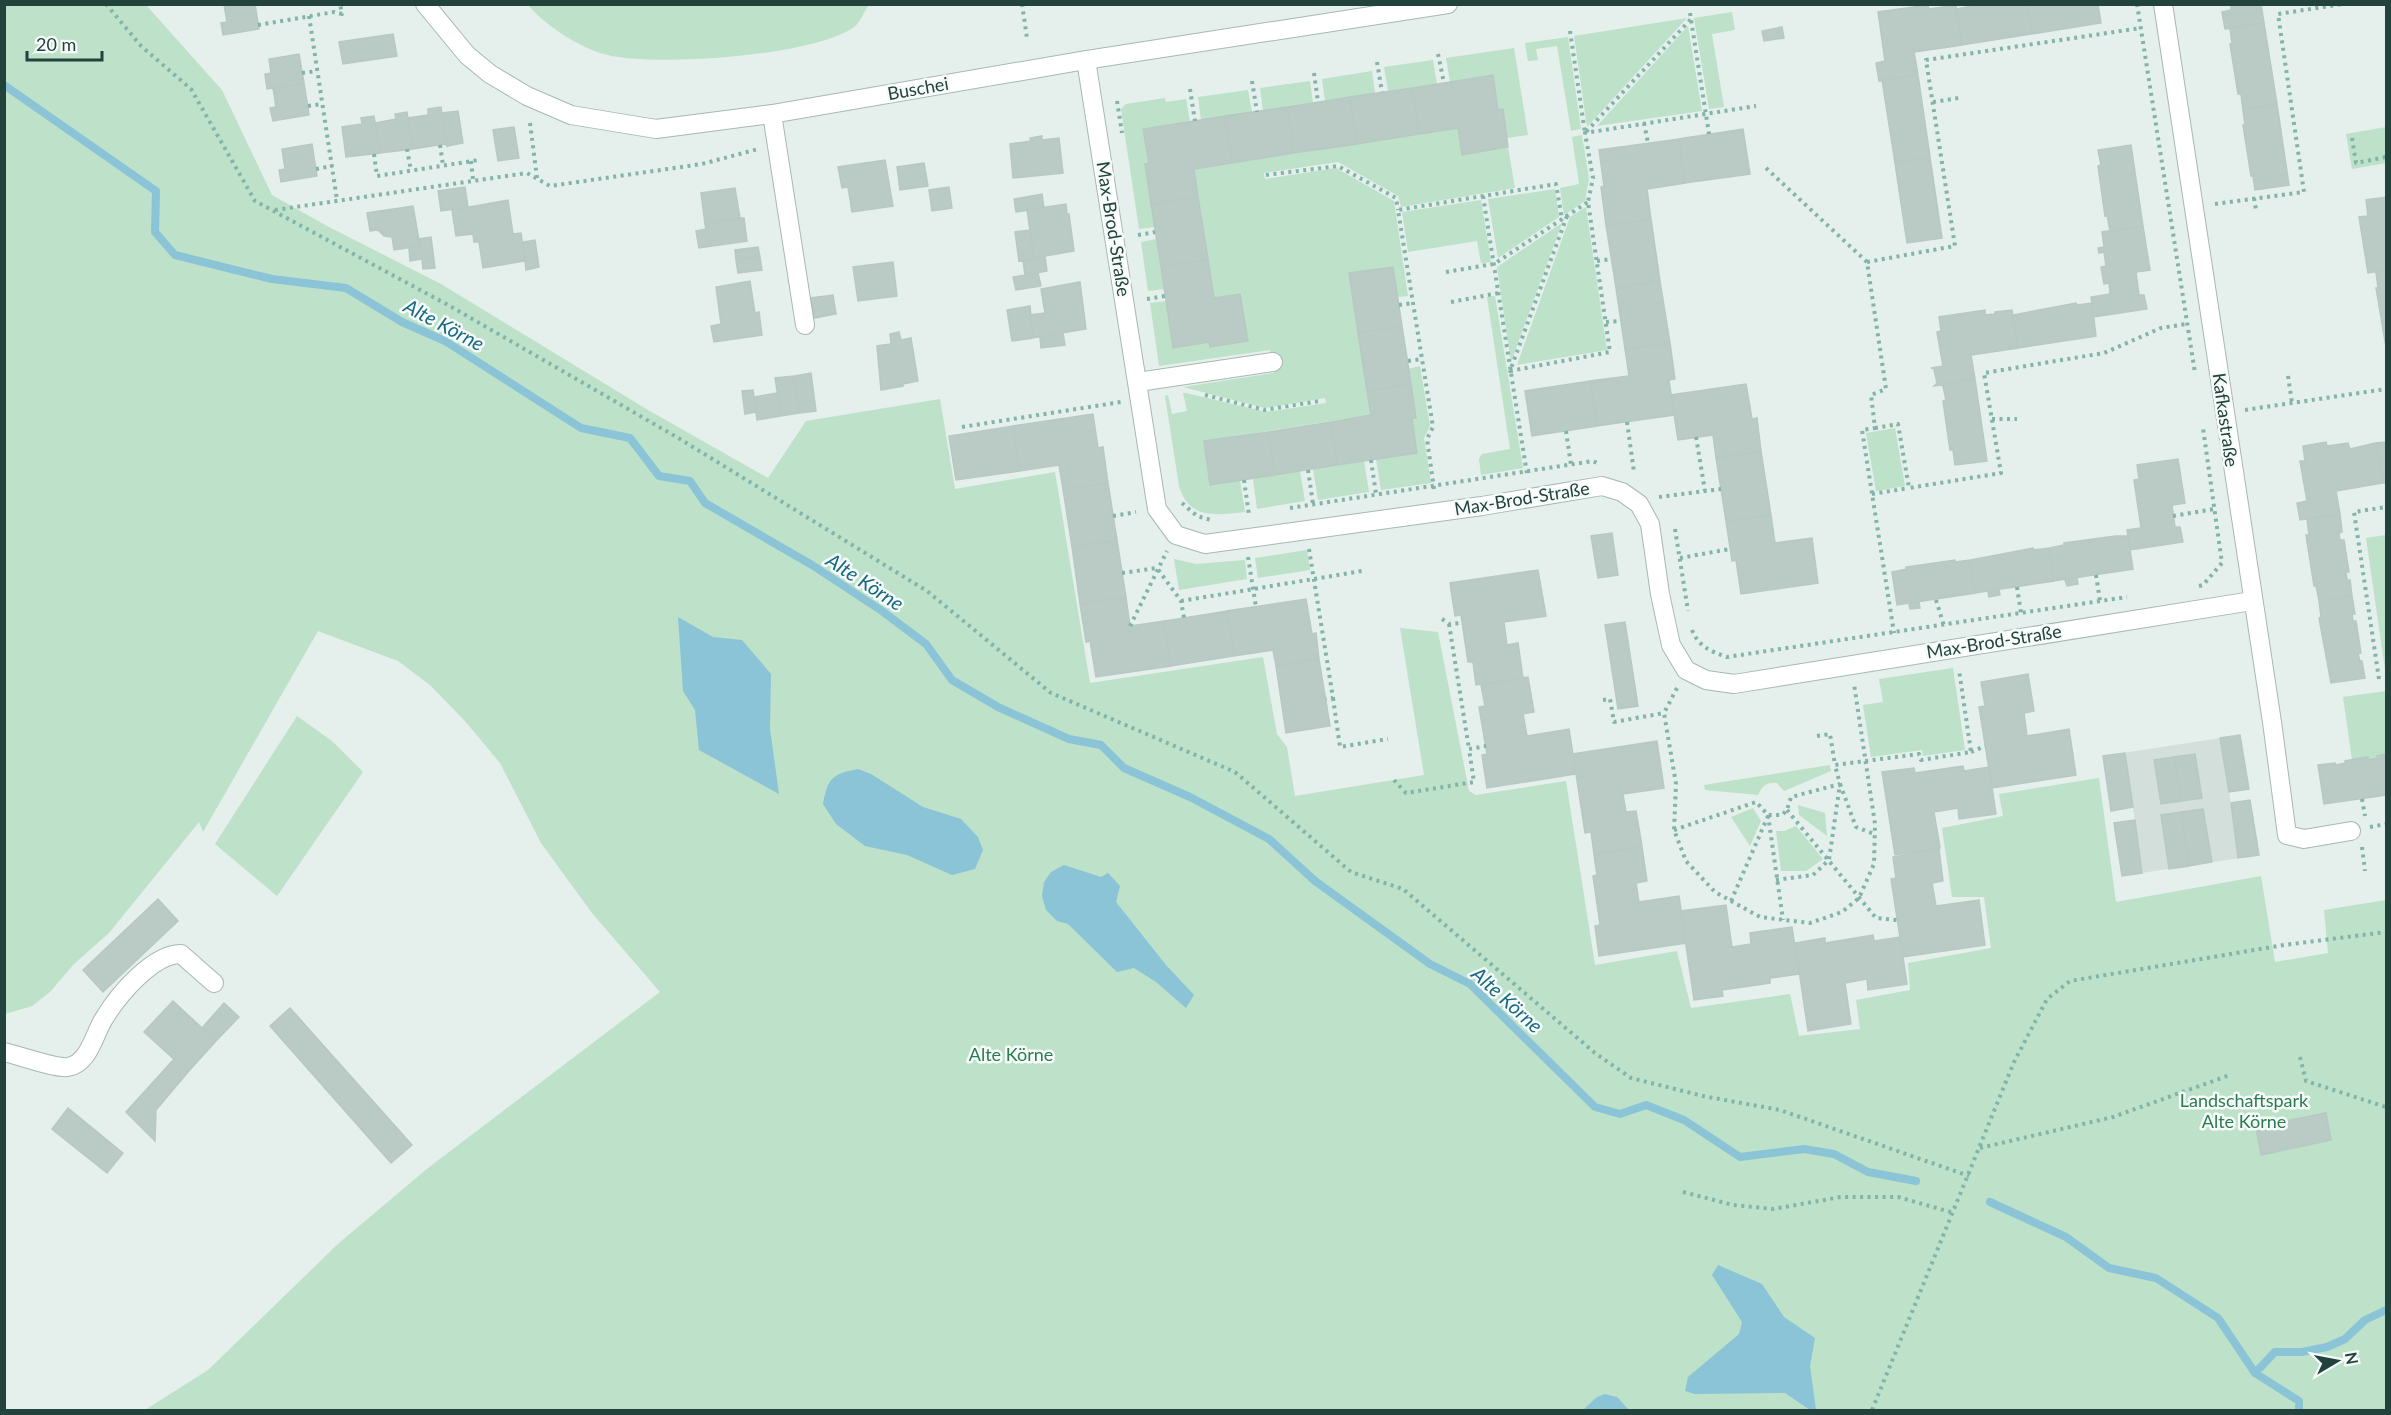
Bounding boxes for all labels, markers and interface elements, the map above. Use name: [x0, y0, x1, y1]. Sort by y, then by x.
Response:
scale bar: [27, 24, 102, 62]
text: 20 m: [36, 33, 76, 55]
street label: Buschei: [886, 72, 950, 104]
street label: Max-Brod-Straße: [1092, 160, 1136, 298]
water label: Alte Körne: [399, 293, 489, 355]
street label: Kafkastraße: [2209, 371, 2243, 468]
street label: Max-Brod-Straße: [1453, 476, 1591, 520]
water label: Alte Körne: [822, 547, 909, 615]
street label: Max-Brod-Straße: [1925, 619, 2063, 663]
water label: Alte Körne: [1466, 960, 1548, 1037]
park label: Alte Körne: [969, 1043, 1053, 1065]
park label: Landschaftspark Alte Körne: [2180, 1089, 2309, 1132]
north arrow: [2307, 1331, 2367, 1391]
text: N: [2342, 1351, 2363, 1366]

